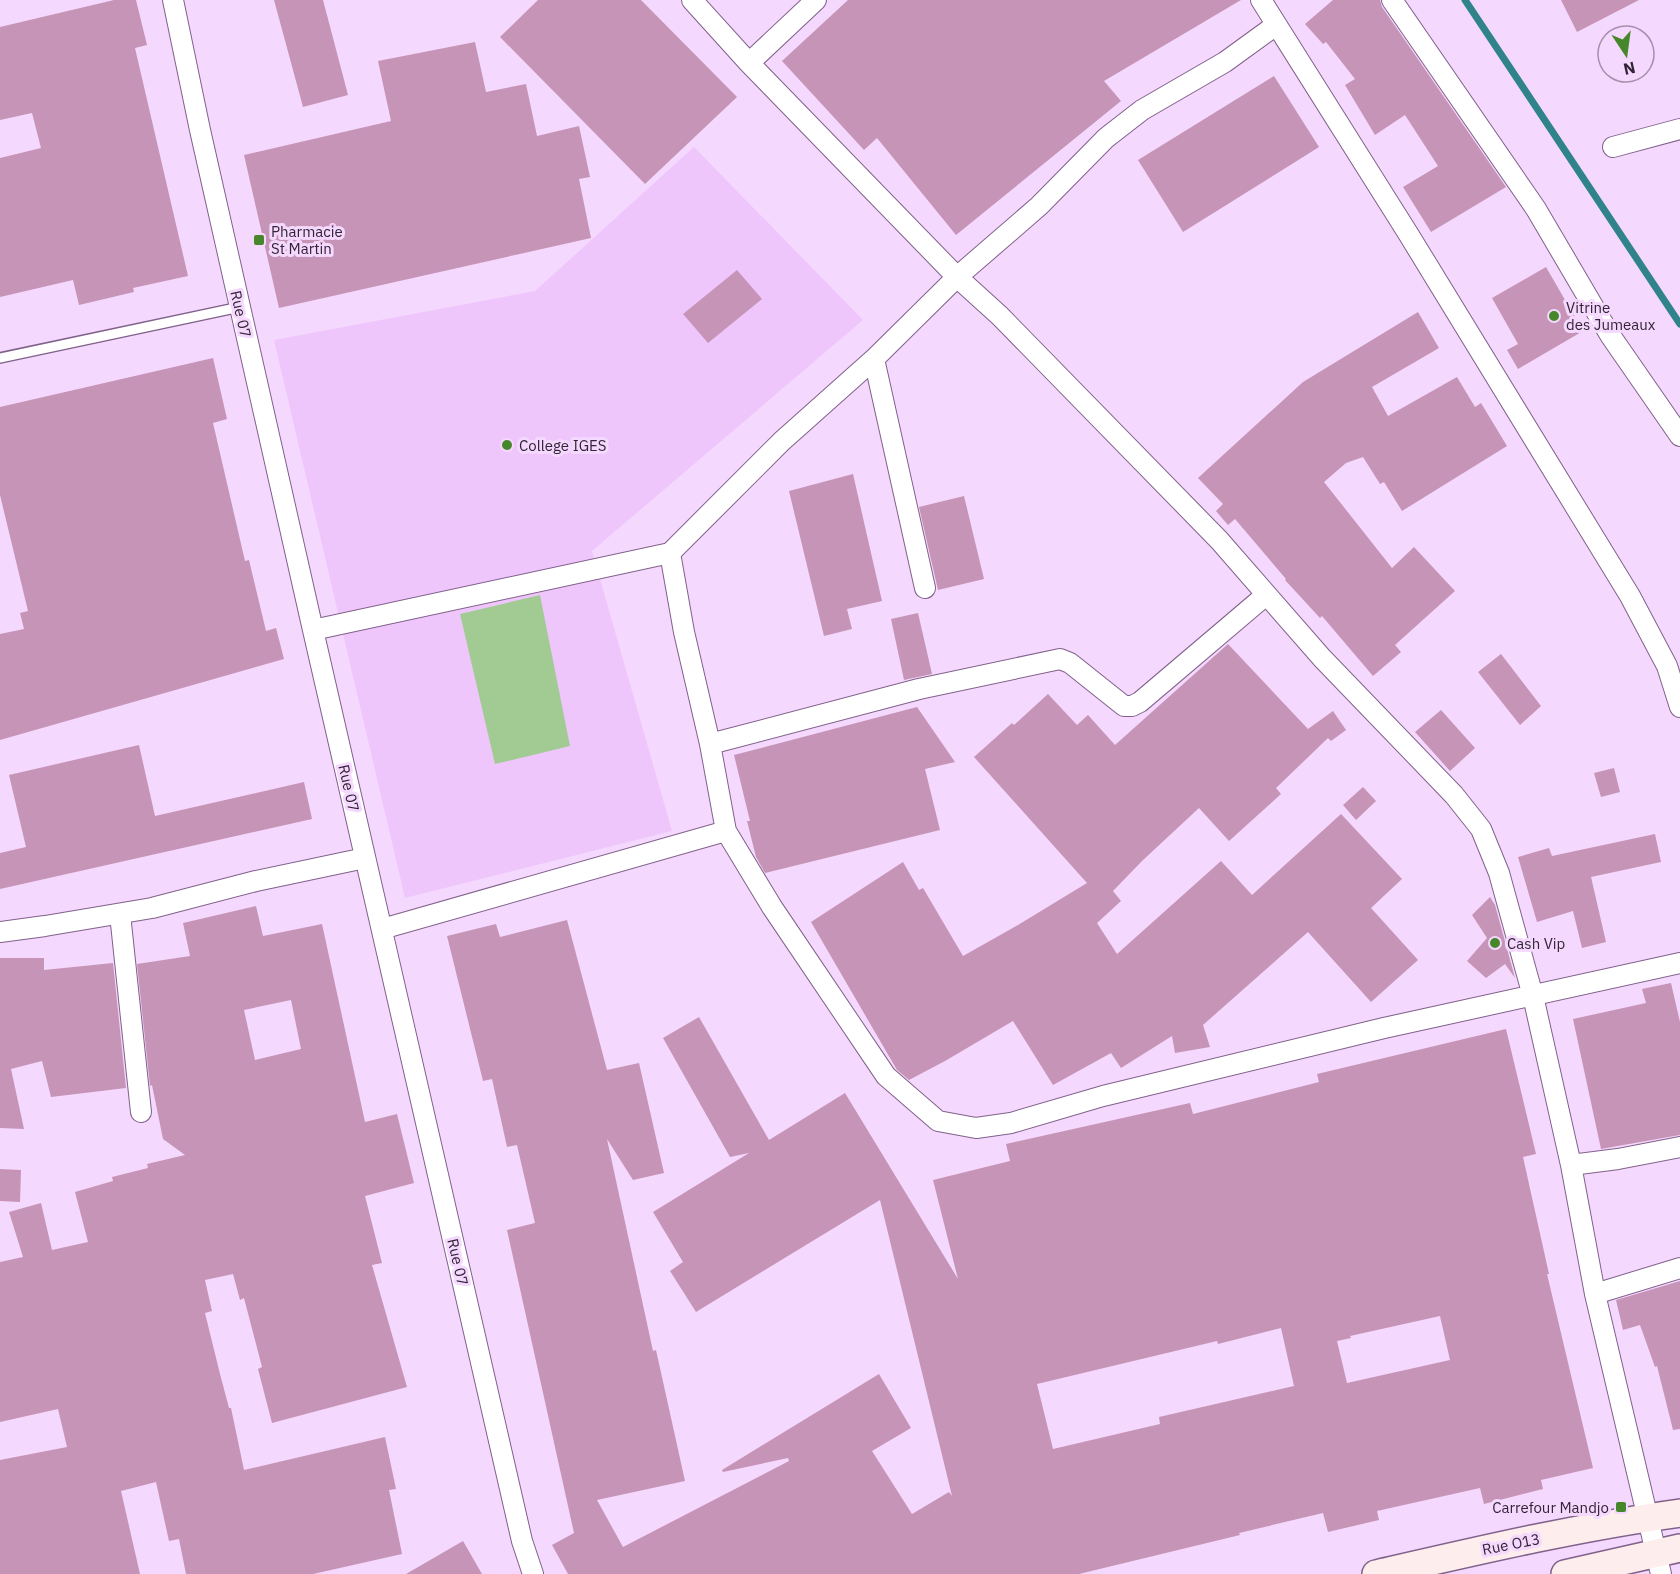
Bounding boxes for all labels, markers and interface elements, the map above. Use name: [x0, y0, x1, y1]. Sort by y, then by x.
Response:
north arrow: [1596, 24, 1656, 84]
text: N: [1621, 58, 1637, 80]
place label: Pharmacie St Martin: [271, 222, 343, 258]
marker: Pharmacie St Martin: [252, 233, 266, 247]
street label: Rue 07: [226, 289, 256, 339]
place label: Vitrine des Jumeaux: [1566, 298, 1656, 334]
marker: Vitrine des Jumeaux: [1547, 309, 1561, 323]
place label: College IGES: [519, 436, 607, 455]
marker: College IGES: [500, 438, 514, 452]
street label: Rue 07: [334, 763, 364, 813]
place label: Cash Vip: [1507, 934, 1565, 953]
marker: Cash Vip: [1488, 936, 1502, 950]
street label: Rue 07: [443, 1237, 473, 1287]
place label: Carrefour Mandjo: [1492, 1498, 1609, 1517]
marker: Carrefour Mandjo: [1614, 1500, 1628, 1514]
street label: Rue O13: [1480, 1529, 1542, 1559]

